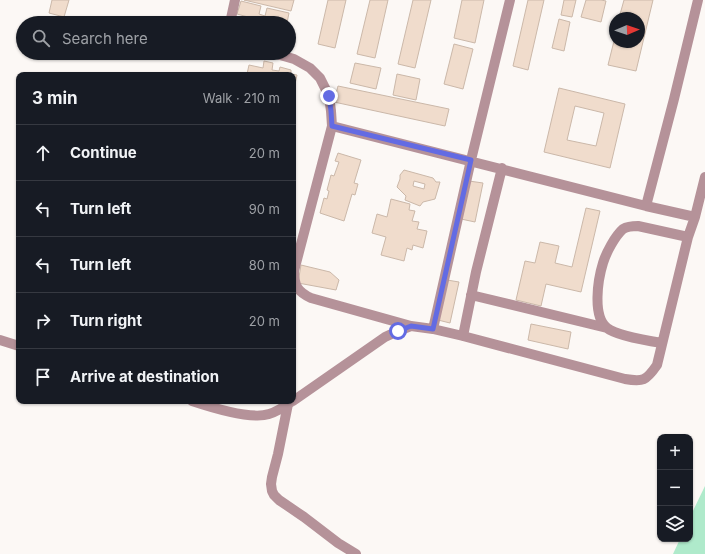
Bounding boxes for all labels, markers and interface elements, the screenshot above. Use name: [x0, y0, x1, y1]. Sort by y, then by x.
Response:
north arrow: [609, 12, 645, 48]
search box: [16, 16, 296, 60]
icon: search: [30, 27, 52, 49]
text: Search here: [62, 29, 148, 48]
route end: [320, 87, 338, 105]
text: 3 min: [32, 88, 78, 108]
text: Walk · 210 m: [203, 90, 280, 106]
icon: ahead: [32, 142, 54, 164]
text: Continue: [70, 143, 137, 162]
text: 20 m: [249, 145, 280, 161]
icon: left: [32, 198, 54, 220]
text: Turn left: [70, 199, 131, 218]
text: 90 m: [249, 201, 280, 217]
icon: left: [32, 254, 54, 276]
text: Turn left: [70, 255, 131, 274]
text: 80 m: [249, 257, 280, 273]
icon: right: [32, 310, 54, 332]
text: Turn right: [70, 311, 142, 330]
text: 20 m: [249, 313, 280, 329]
route start: [389, 322, 407, 340]
icon: arrive: [32, 366, 54, 388]
text: Arrive at destination: [70, 367, 219, 386]
map controls: [657, 434, 693, 542]
button: +: [657, 434, 693, 470]
button: −: [657, 470, 693, 506]
button: layers: [657, 506, 693, 542]

